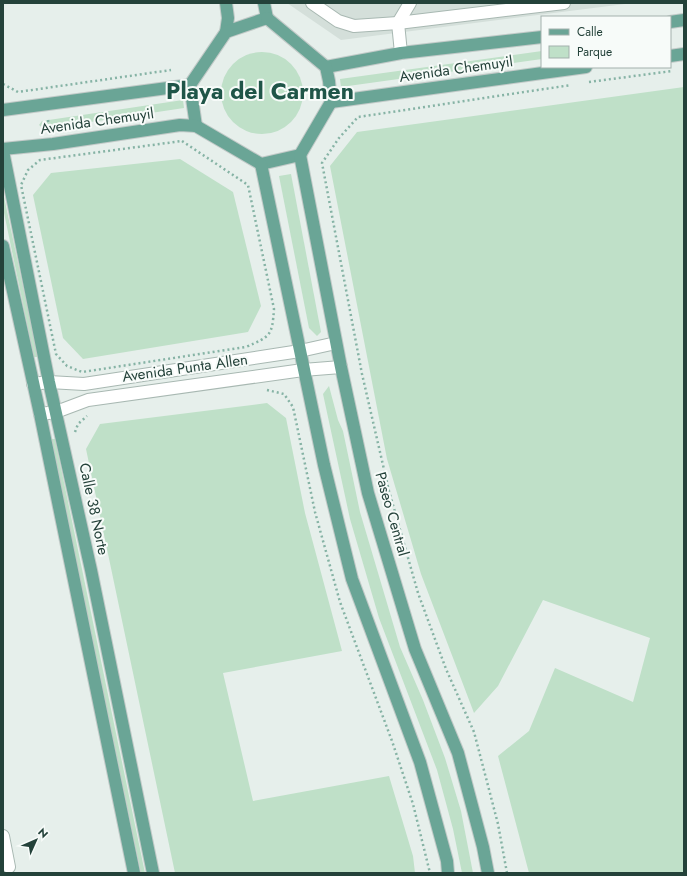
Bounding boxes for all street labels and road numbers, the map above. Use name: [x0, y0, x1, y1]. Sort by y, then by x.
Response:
street label: Avenida Chemuyil: [398, 50, 514, 88]
street label: Avenida Chemuyil: [39, 102, 155, 140]
street label: Avenida Punta Allen: [121, 348, 249, 388]
street label: Calle 38 Norte: [73, 461, 115, 557]
street label: Paseo Central: [369, 469, 415, 559]

